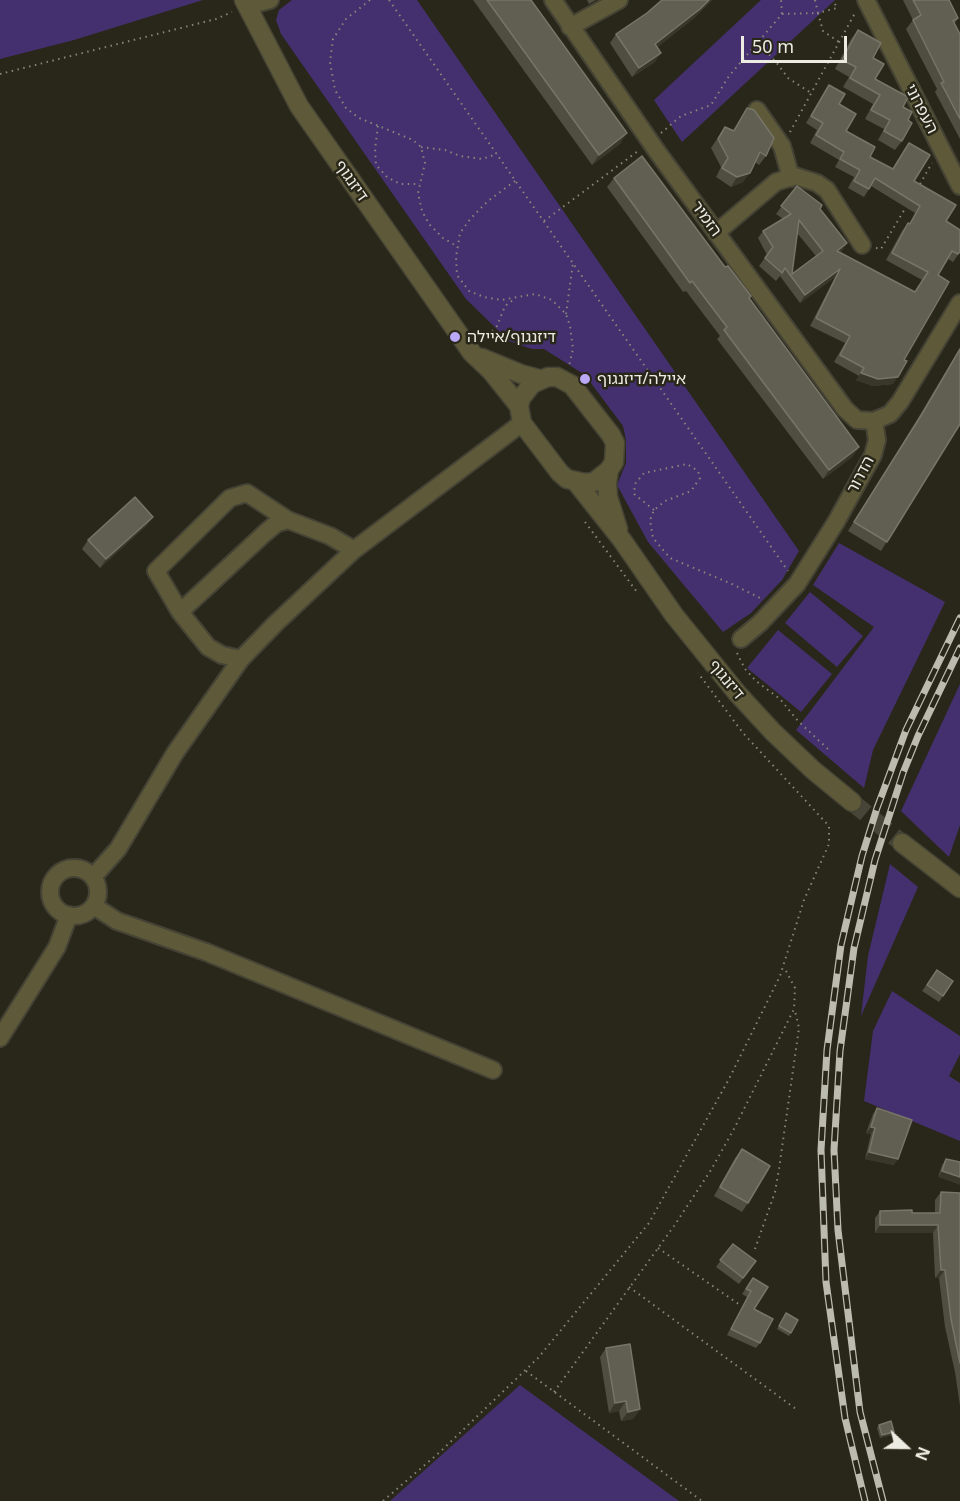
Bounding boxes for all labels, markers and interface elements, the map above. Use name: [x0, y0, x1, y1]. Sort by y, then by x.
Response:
scale bar: [744, 24, 850, 62]
text: 50 m: [752, 34, 794, 58]
street label: העפרוני: [900, 81, 942, 137]
street label: דיזנגוף: [330, 157, 372, 205]
street label: הזמיר: [687, 198, 725, 240]
place label: דיזנגוף/איילה: [467, 327, 556, 347]
marker: דיזנגוף/איילה: [448, 330, 462, 344]
place label: איילה/דיזנגוף: [597, 369, 686, 389]
marker: איילה/דיזנגוף: [578, 372, 592, 386]
street label: הדרור: [843, 453, 879, 497]
street label: דיזנגוף: [704, 656, 748, 704]
north arrow: [876, 1417, 936, 1477]
text: N: [910, 1444, 935, 1464]

